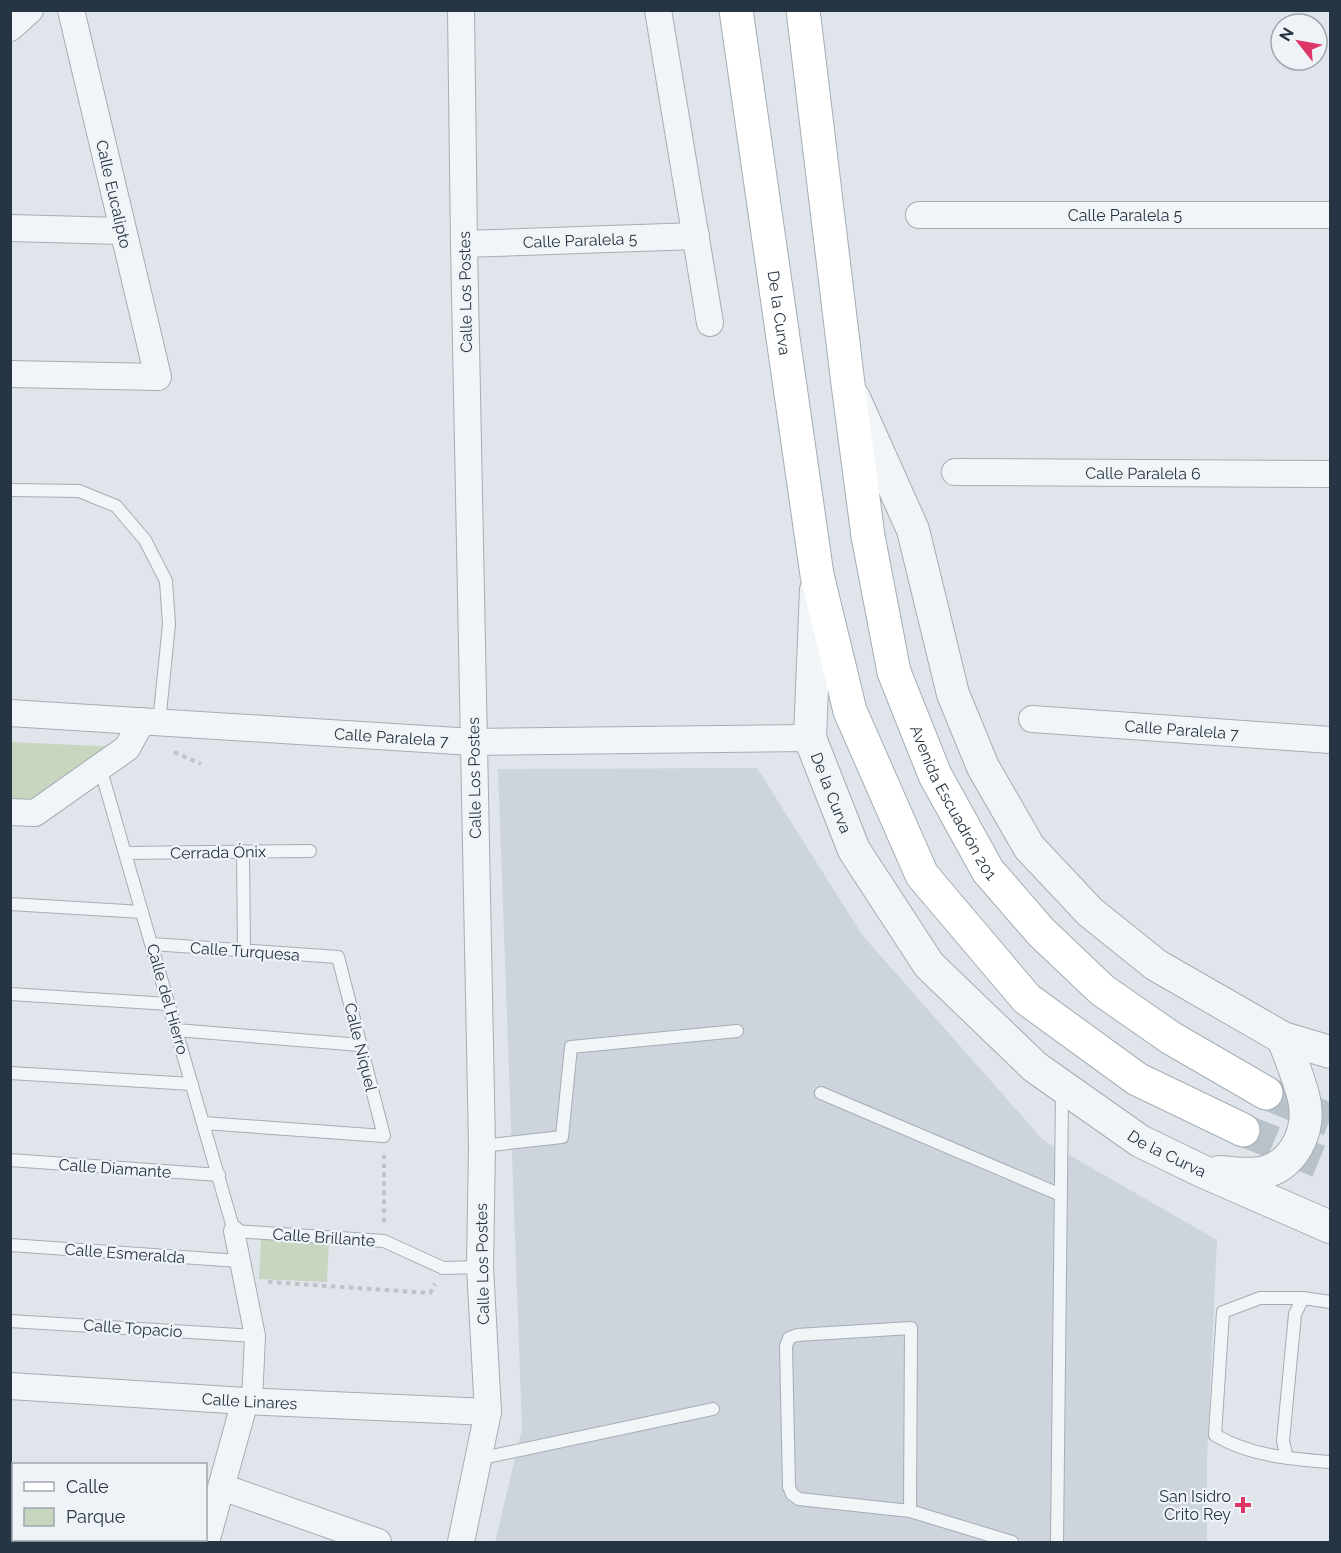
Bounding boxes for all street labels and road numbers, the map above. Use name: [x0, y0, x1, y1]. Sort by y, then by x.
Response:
street label: Calle Eucalipto: [92, 138, 135, 250]
street label: Calle Paralela 5: [1068, 206, 1183, 225]
street label: Calle Paralela 5: [522, 229, 638, 252]
street label: Calle Los Postes: [455, 231, 476, 353]
street label: De la Curva: [763, 269, 794, 357]
street label: Calle Paralela 6: [1085, 464, 1201, 483]
street label: Calle Los Postes: [464, 717, 485, 839]
street label: Calle Paralela 7: [1124, 717, 1240, 744]
street label: Avenida Escuadrón 201: [906, 722, 1001, 884]
street label: Calle Paralela 7: [334, 724, 449, 750]
street label: De la Curva: [807, 750, 856, 836]
street label: Cerrada Ónix: [170, 841, 266, 863]
street label: Calle Turquesa: [189, 938, 300, 965]
street label: Calle del Hierro: [143, 942, 192, 1057]
street label: Calle Níquel: [340, 1001, 381, 1094]
street label: De la Curva: [1124, 1126, 1209, 1182]
street label: Calle Diamante: [58, 1155, 172, 1182]
street label: Calle Los Postes: [472, 1203, 493, 1325]
street label: Calle Brillante: [272, 1224, 376, 1251]
street label: Calle Esmeralda: [64, 1240, 186, 1267]
street label: Calle Topacio: [83, 1316, 183, 1341]
street label: Calle Linares: [201, 1389, 298, 1413]

